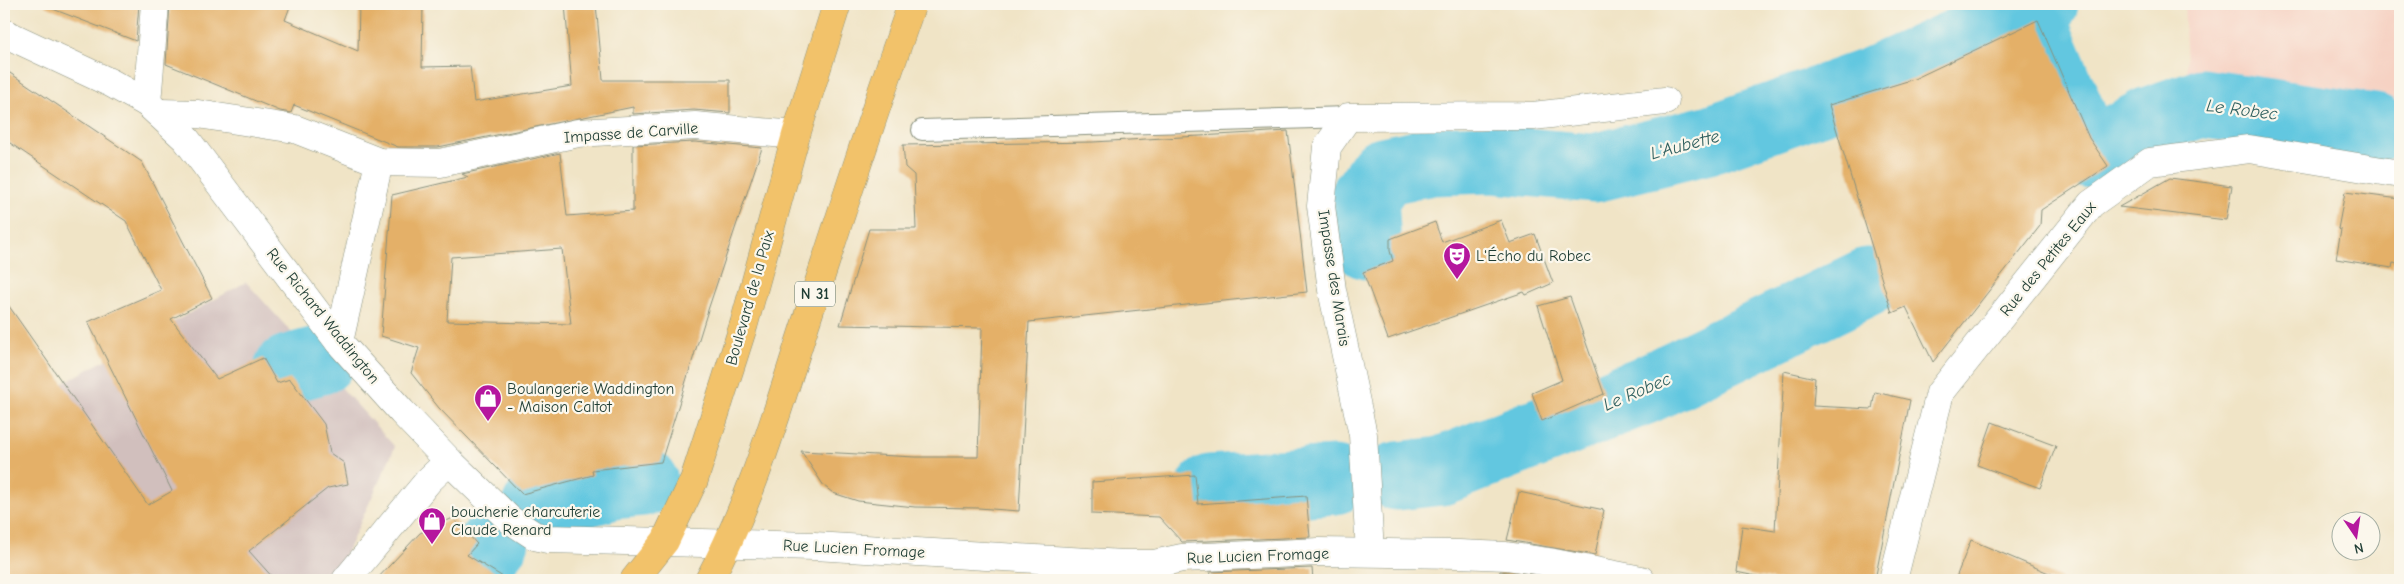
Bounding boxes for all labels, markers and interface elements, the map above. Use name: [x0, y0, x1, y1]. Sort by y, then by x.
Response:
water label: Le Robec: [2205, 95, 2279, 125]
street label: Impasse de Carville: [563, 119, 699, 147]
water label: L'Aubette: [1648, 126, 1722, 164]
street label: Rue des Petites Eaux: [1996, 198, 2100, 320]
street label: Impasse des Marais: [1314, 209, 1354, 348]
street label: Boulevard de la Paix: [722, 228, 778, 367]
theatre icon: L'Écho du Robec: [1442, 241, 1472, 280]
street label: Rue Richard Waddington: [263, 245, 383, 387]
place label: L'Écho du Robec: [1476, 246, 1591, 265]
road number: N 31: [795, 282, 835, 306]
water label: Le Robec: [1600, 368, 1674, 416]
place label: Boulangerie Waddington - Maison Caltot: [507, 380, 674, 416]
shop icon: Boulangerie Waddington - Maison Caltot: [473, 383, 503, 422]
place label: boucherie charcuterie Claude Renard: [451, 503, 600, 539]
shop icon: boucherie charcuterie Claude Renard: [417, 506, 447, 545]
north arrow: [2332, 512, 2382, 562]
street label: Rue Lucien Fromage: [782, 536, 926, 562]
text: N: [2352, 539, 2365, 557]
street label: Rue Lucien Fromage: [1187, 545, 1329, 567]

